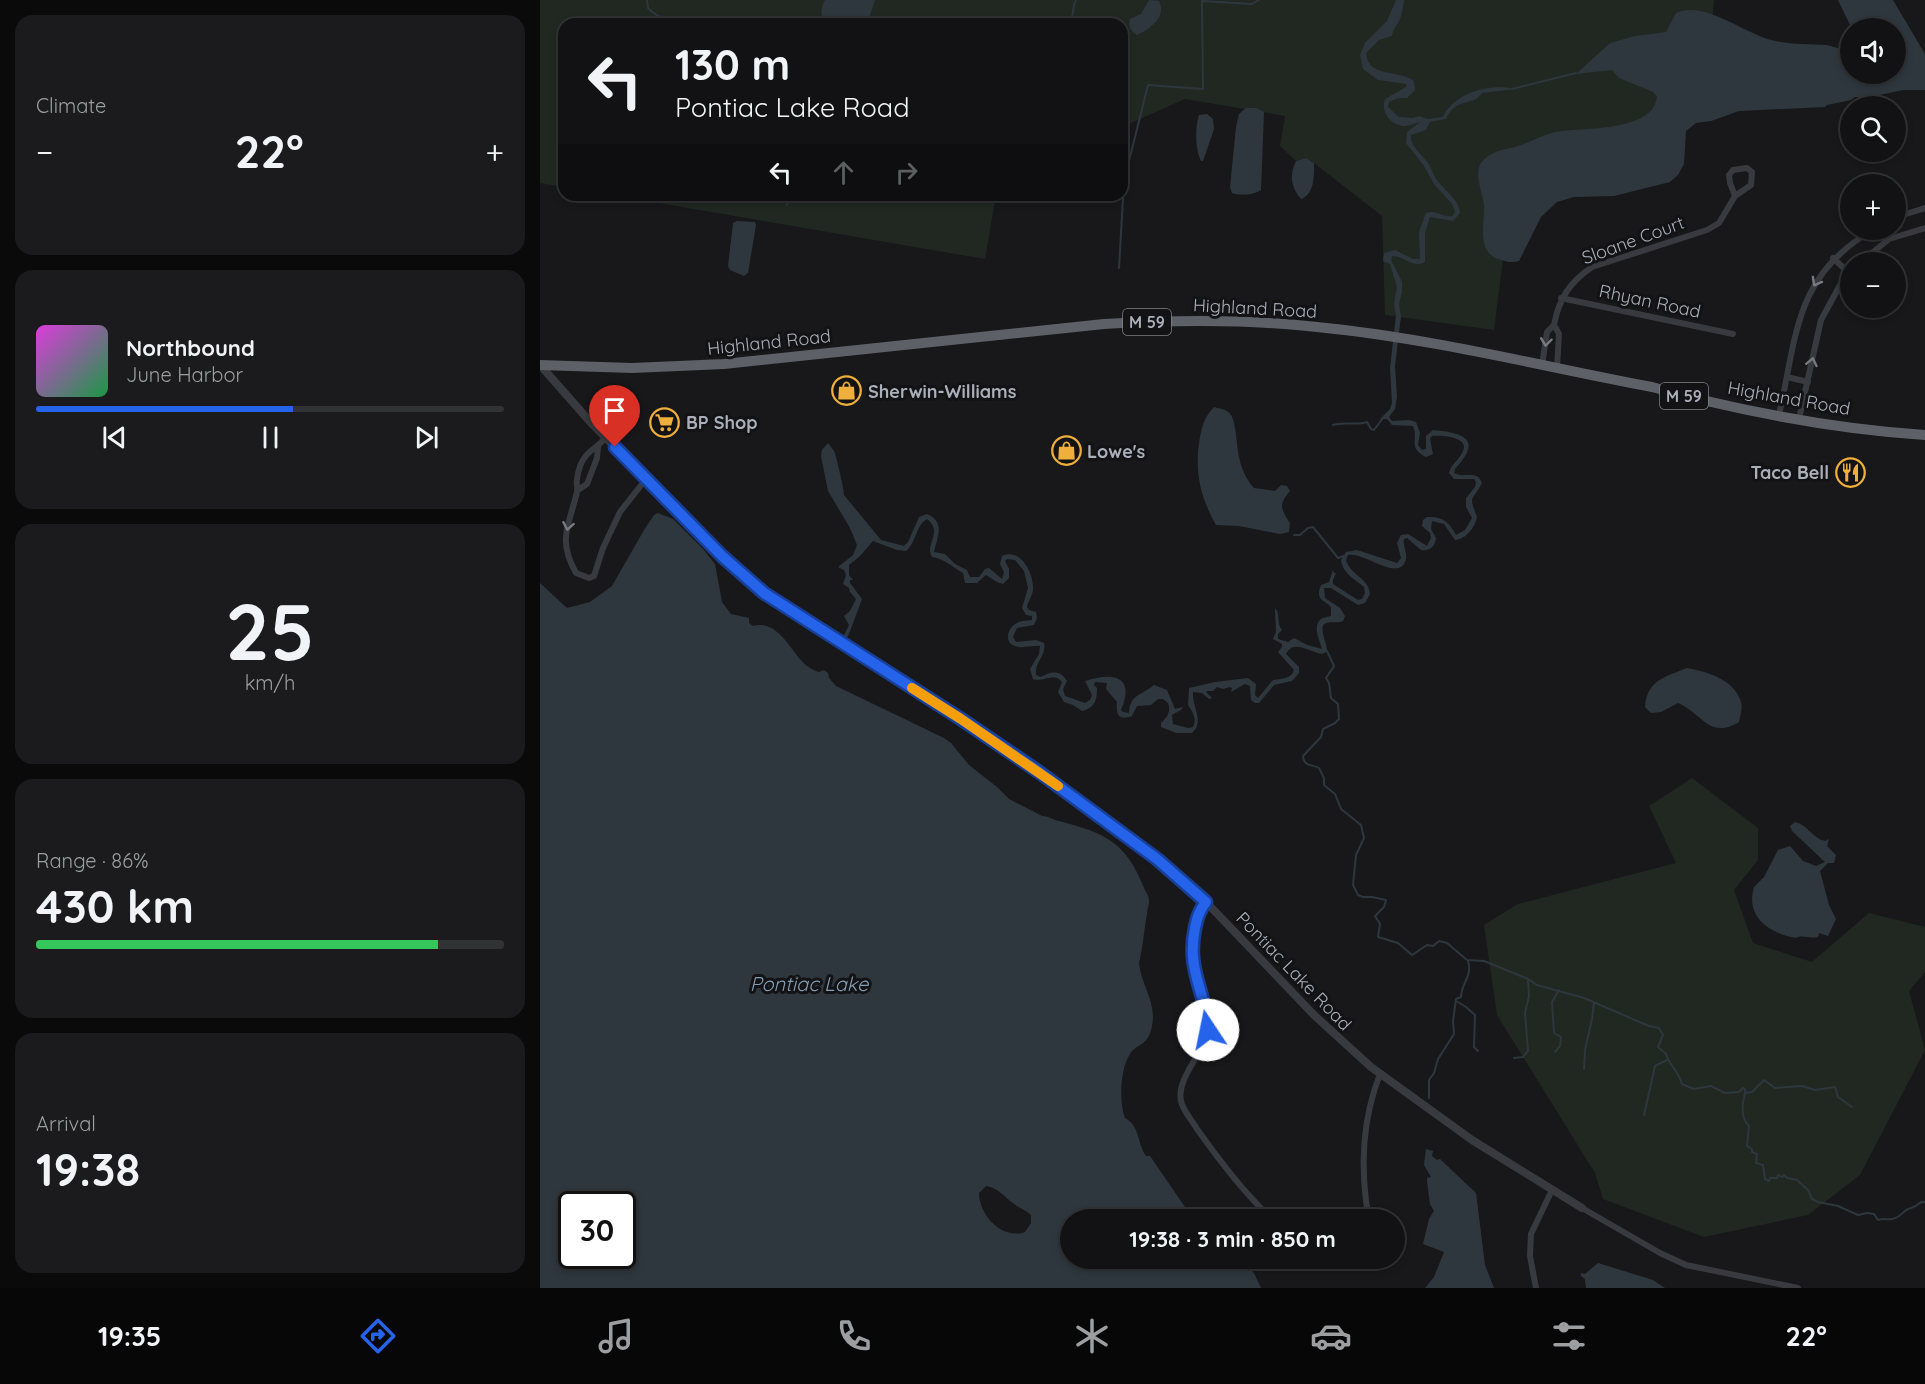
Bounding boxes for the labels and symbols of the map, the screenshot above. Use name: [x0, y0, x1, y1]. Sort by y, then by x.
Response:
street label: Sloane Court: [1579, 211, 1687, 269]
one-way arrow: [1812, 276, 1823, 287]
street label: Rhyan Road: [1597, 279, 1703, 323]
street label: Highland Road: [1192, 293, 1318, 323]
road number: M 59: [1123, 309, 1171, 335]
street label: Highland Road: [706, 324, 832, 360]
one-way arrow: [1540, 338, 1553, 347]
one-way arrow: [1805, 357, 1818, 367]
shop icon: Sherwin-Williams: [831, 375, 863, 407]
street label: Highland Road: [1726, 376, 1852, 420]
place label: Sherwin-Williams: [868, 380, 1017, 403]
road number: M 59: [1660, 383, 1708, 409]
pin: [589, 385, 640, 447]
supermarket icon: BP Shop: [649, 406, 681, 438]
place label: BP Shop: [686, 411, 758, 434]
shop icon: Lowe's: [1050, 435, 1082, 467]
place label: Lowe's: [1087, 440, 1146, 463]
restaurant icon: Taco Bell: [1834, 456, 1866, 488]
place label: Taco Bell: [1750, 461, 1829, 484]
one-way arrow: [562, 520, 575, 530]
street label: Pontiac Lake Road: [1231, 907, 1357, 1035]
water label: Pontiac Lake: [750, 971, 869, 996]
position arrow: [1176, 998, 1240, 1062]
speed limit sign: 30: [558, 1191, 636, 1269]

